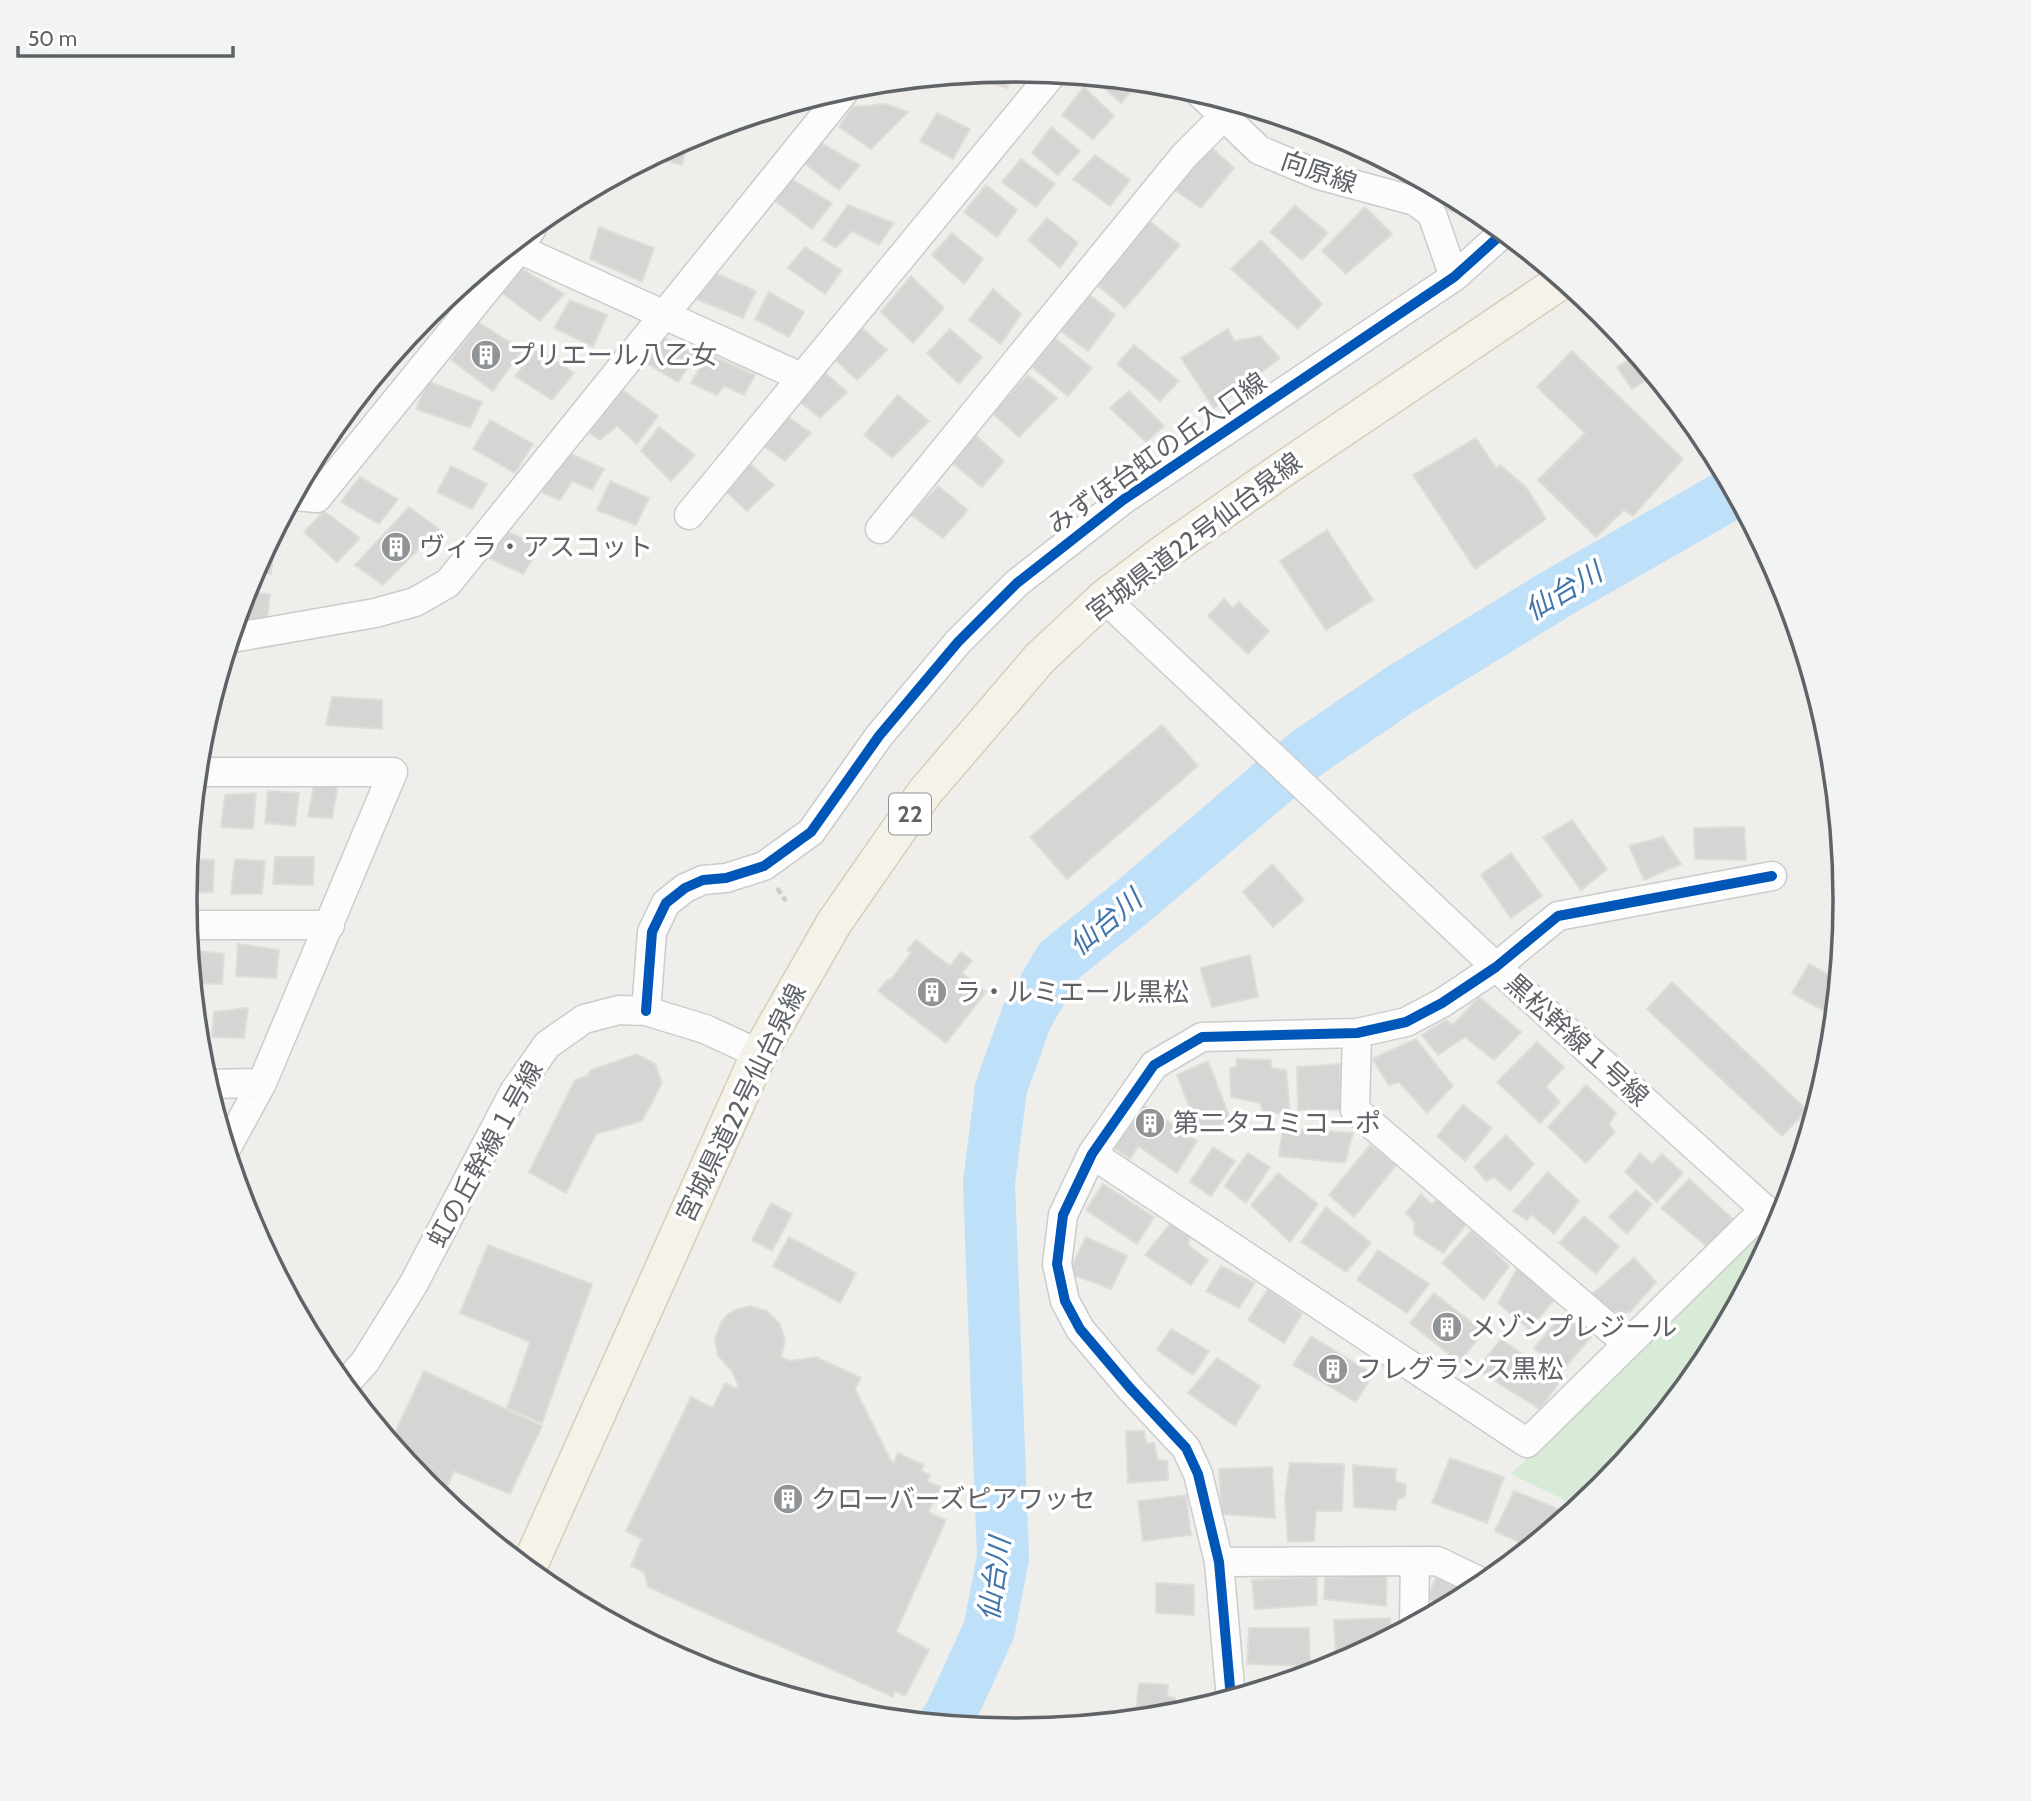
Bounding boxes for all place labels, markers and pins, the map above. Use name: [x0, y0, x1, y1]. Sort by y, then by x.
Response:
building icon: プリエール八乙女: [469, 338, 503, 372]
place label: プリエール八乙女: [509, 339, 717, 371]
building icon: ヴィラ・アスコット: [379, 530, 413, 564]
place label: ヴィラ・アスコット: [419, 531, 653, 563]
building icon: ラ・ルミエール黒松: [915, 975, 949, 1009]
place label: ラ・ルミエール黒松: [955, 976, 1189, 1008]
building icon: 第二タユミコーポ: [1133, 1106, 1167, 1140]
place label: 第二タユミコーポ: [1173, 1107, 1381, 1139]
building icon: メゾンプレジール: [1430, 1310, 1464, 1344]
place label: メゾンプレジール: [1470, 1311, 1677, 1343]
building icon: フレグランス黒松: [1316, 1352, 1350, 1386]
place label: フレグランス黒松: [1356, 1353, 1563, 1385]
building icon: クローバーズピアワッセ: [771, 1482, 805, 1516]
place label: クローバーズピアワッセ: [811, 1483, 1095, 1515]

